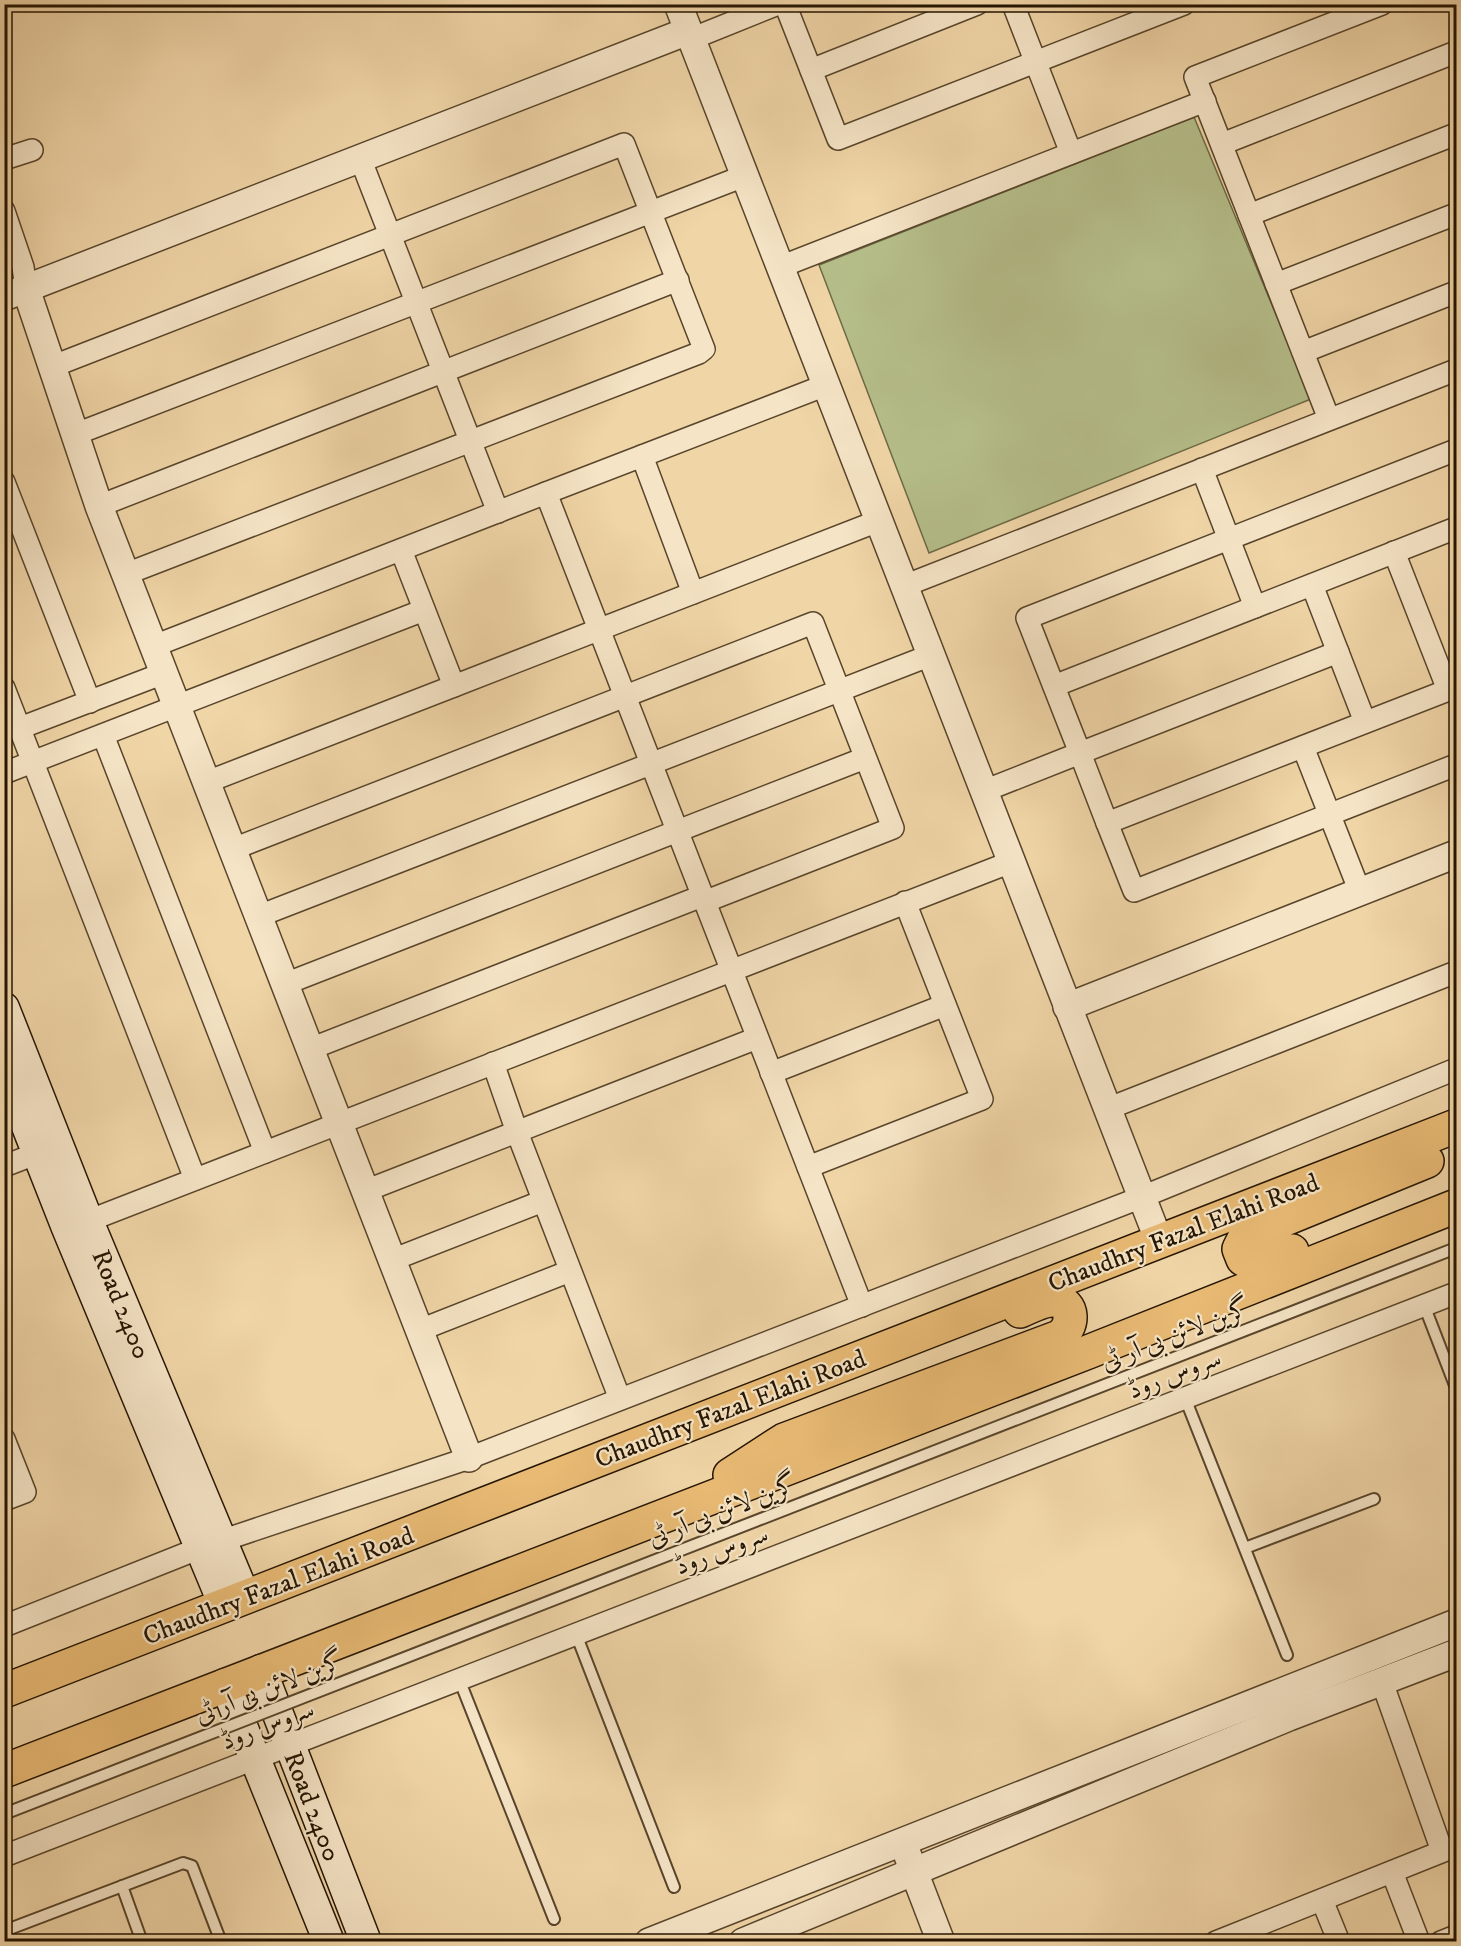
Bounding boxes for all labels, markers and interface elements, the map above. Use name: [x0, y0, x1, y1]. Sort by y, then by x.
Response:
street label: Chaudhry Fazal Elahi Road: [1043, 1166, 1324, 1300]
street label: Road 2400: [84, 1245, 157, 1364]
street label: گرین لائن بی آر ٹی: [1095, 1290, 1255, 1380]
street label: Chaudhry Fazal Elahi Road: [590, 1342, 871, 1476]
street label: سروس روڈ: [1123, 1342, 1226, 1407]
street label: گرین لائن بی آر ٹی: [642, 1466, 802, 1556]
street label: سروس روڈ: [670, 1518, 773, 1583]
street label: Chaudhry Fazal Elahi Road: [138, 1519, 419, 1653]
street label: گرین لائن بی آر ٹی: [189, 1643, 349, 1733]
street label: سروس روڈ: [216, 1693, 319, 1758]
street label: Road 2400: [276, 1747, 348, 1866]

